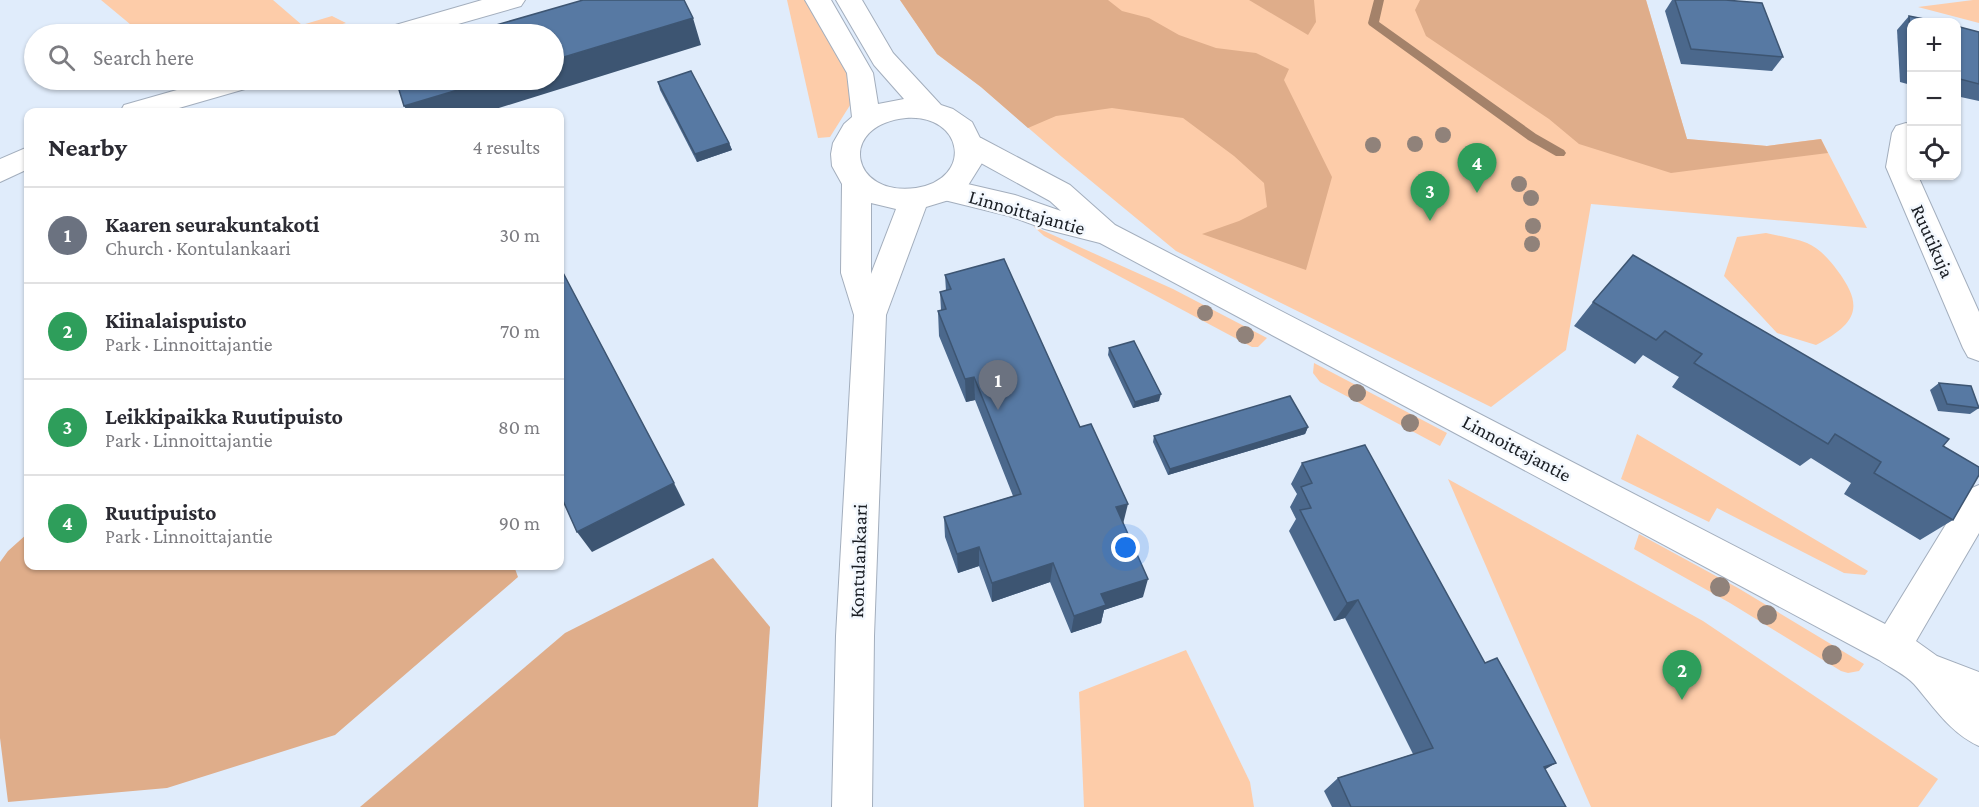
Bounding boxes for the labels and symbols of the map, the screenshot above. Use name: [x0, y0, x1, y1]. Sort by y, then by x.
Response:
pin: 4: [1458, 144, 1496, 193]
pin: 3: [1410, 172, 1450, 221]
street label: Linnoittajantie: [966, 185, 1088, 240]
street label: Ruutikuja: [1906, 201, 1959, 282]
pin: 1: [978, 360, 1018, 410]
street label: Linnoittajantie: [1458, 410, 1575, 487]
street label: Kontulankaari: [845, 503, 871, 619]
your location: [1111, 533, 1140, 562]
pin: 2: [1662, 650, 1702, 700]

